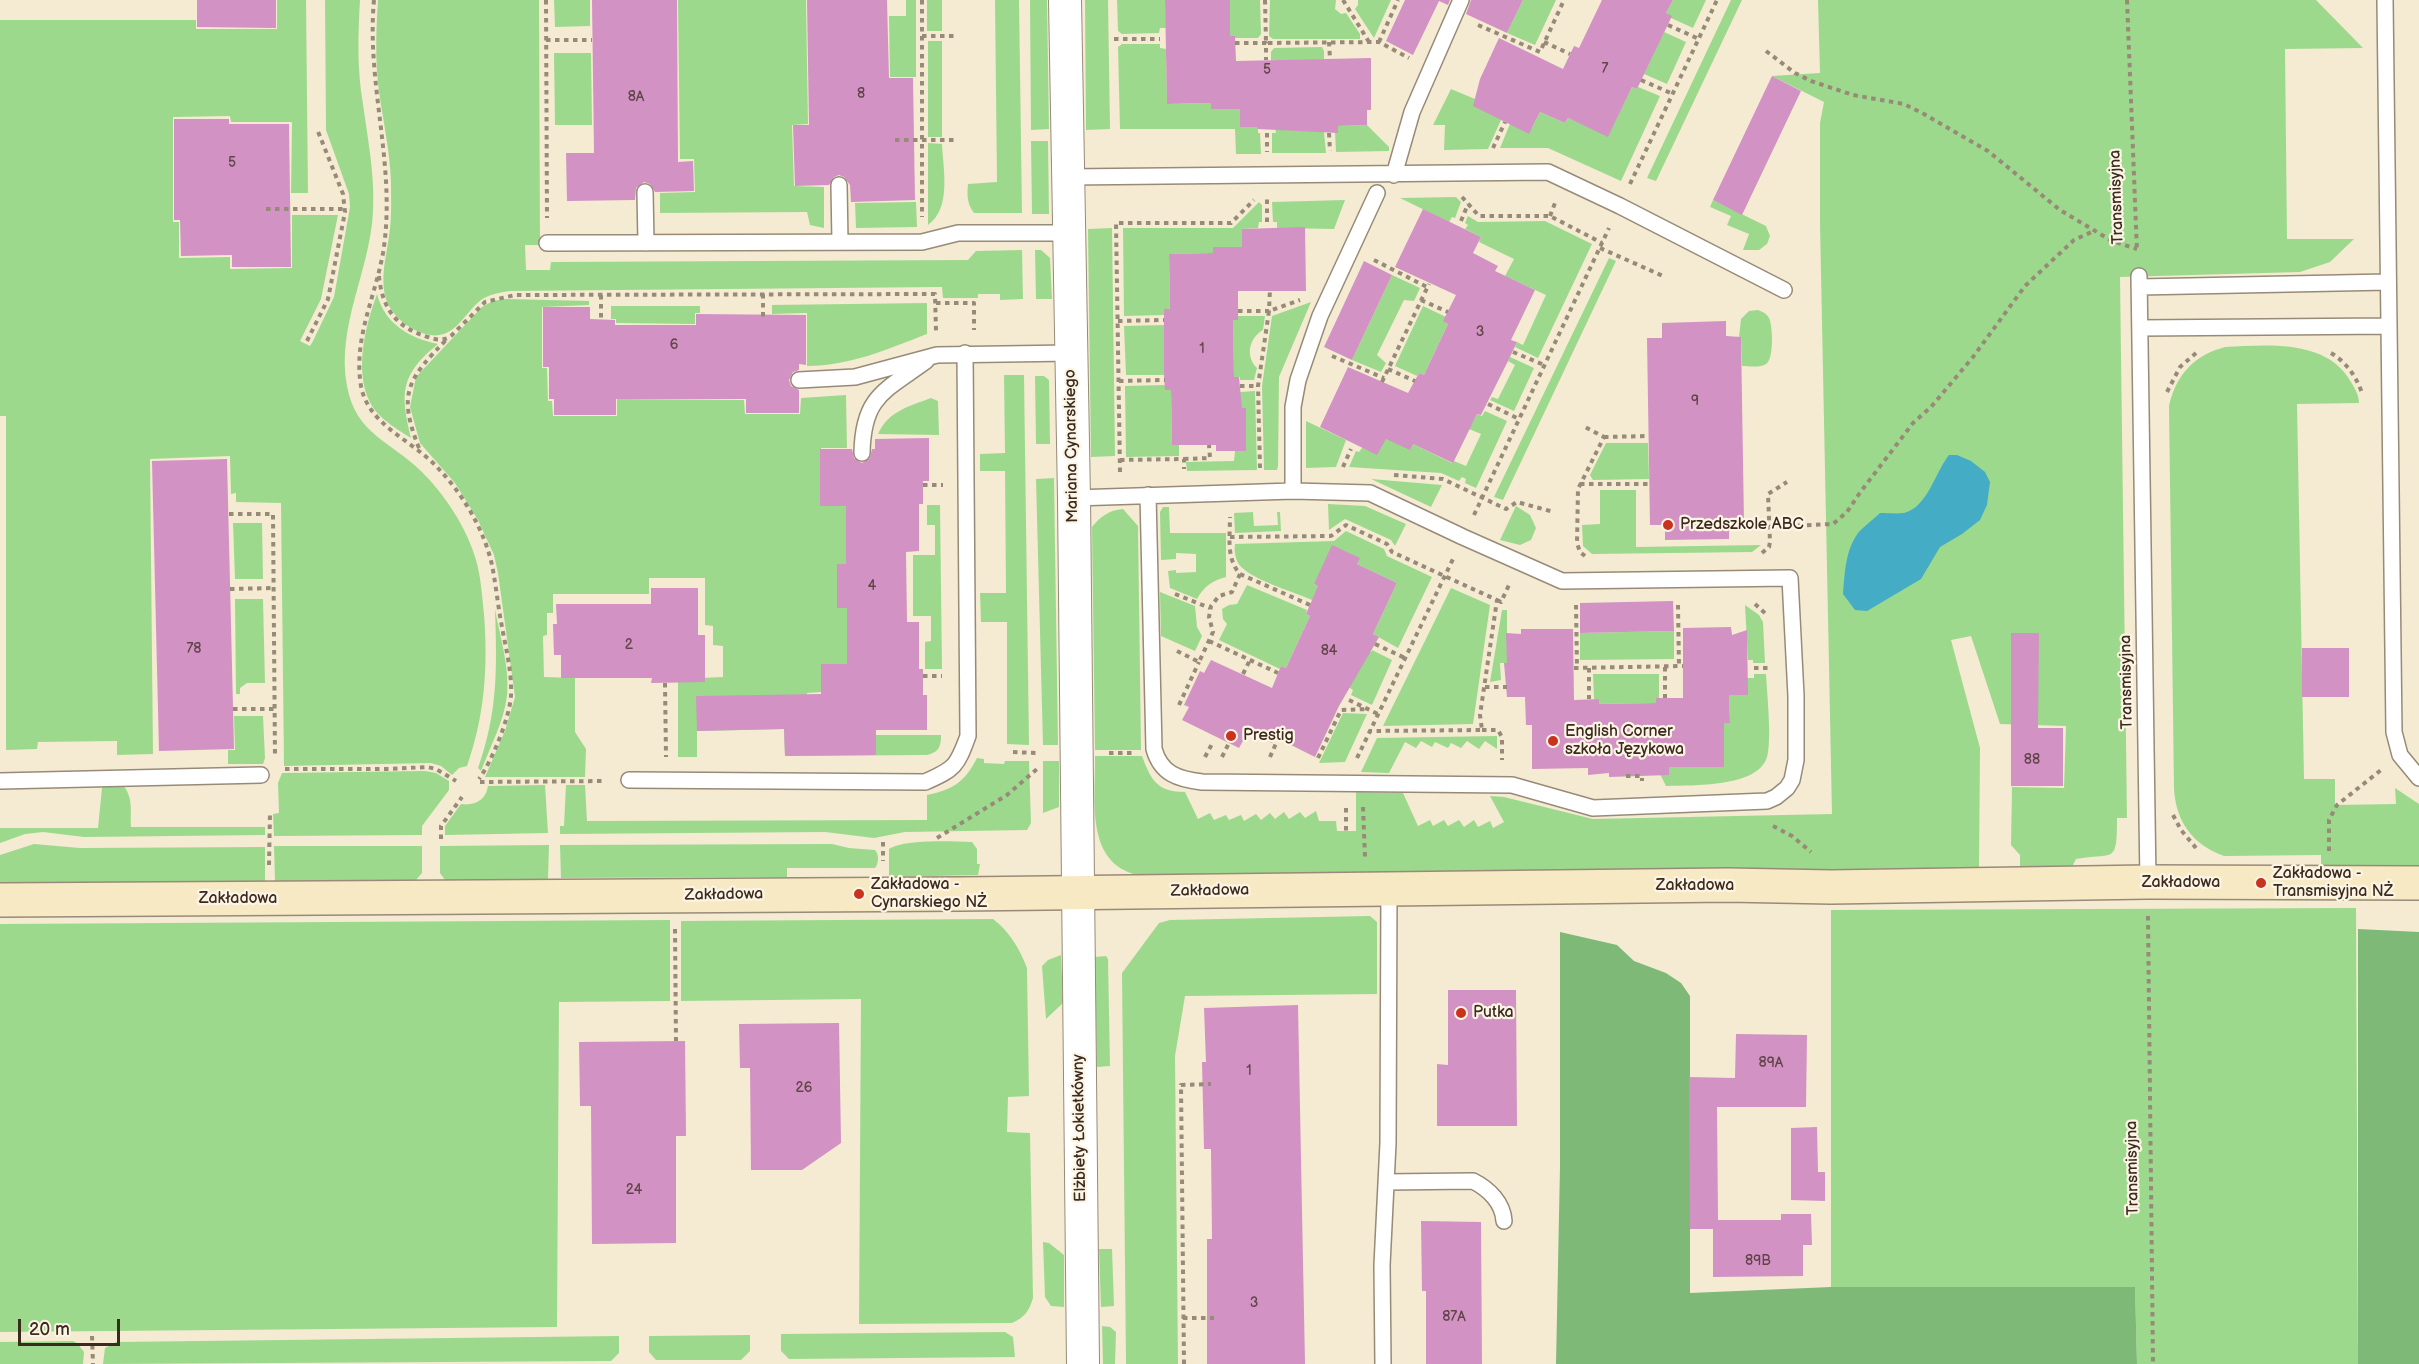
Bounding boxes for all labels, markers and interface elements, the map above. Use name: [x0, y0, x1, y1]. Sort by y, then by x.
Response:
house number: 7: [1602, 61, 1608, 77]
house number: 5: [1263, 62, 1271, 78]
house number: 8: [857, 86, 865, 102]
house number: 8A: [628, 89, 644, 105]
street label: Transmisyjna: [2106, 149, 2128, 245]
house number: 5: [228, 155, 236, 171]
house number: 3: [1476, 324, 1484, 340]
house number: 6: [670, 337, 678, 353]
house number: 1: [1199, 341, 1205, 357]
street label: Mariana Cynarskiego: [1061, 369, 1083, 523]
house number: 9: [1691, 393, 1699, 409]
place label: Przedszkole ABC: [1680, 515, 1804, 535]
marker: Przedszkole ABC: [1661, 518, 1675, 532]
house number: 4: [868, 578, 876, 594]
street label: Transmisyjna: [2117, 635, 2137, 729]
house number: 2: [625, 637, 633, 653]
house number: 78: [186, 641, 202, 657]
house number: 84: [1321, 643, 1337, 659]
place label: English Corner szkoła Językowa: [1565, 722, 1684, 760]
place label: Prestig: [1243, 726, 1294, 746]
marker: Prestig: [1224, 729, 1238, 743]
marker: English Corner szkoła Językowa: [1546, 734, 1560, 748]
house number: 88: [2024, 752, 2040, 768]
place label: Zakładowa - Transmisyjna NŻ: [2273, 864, 2394, 902]
street label: Zakładowa: [2142, 873, 2220, 893]
place label: Zakładowa - Cynarskiego NŻ: [871, 875, 987, 913]
street label: Zakładowa: [1656, 876, 1734, 896]
marker: Zakładowa - Transmisyjna NŻ: [2254, 876, 2268, 890]
street label: Zakładowa: [1171, 881, 1249, 901]
street label: Zakładowa: [685, 885, 763, 905]
marker: Zakładowa - Cynarskiego NŻ: [852, 887, 866, 901]
street label: Zakładowa: [199, 889, 277, 909]
place label: Putka: [1473, 1003, 1514, 1023]
marker: Putka: [1454, 1006, 1468, 1020]
street label: Elżbiety Łokietkówny: [1069, 1054, 1091, 1202]
house number: 89A: [1759, 1055, 1783, 1071]
house number: 1: [1246, 1063, 1252, 1079]
house number: 26: [796, 1080, 812, 1096]
street label: Transmisyjna: [2123, 1121, 2143, 1215]
house number: 24: [626, 1182, 642, 1198]
house number: 89B: [1745, 1253, 1771, 1269]
house number: 3: [1250, 1295, 1258, 1311]
scale bar: [21, 1307, 123, 1345]
house number: 87A: [1442, 1309, 1466, 1325]
text: 20 m: [29, 1319, 70, 1340]

